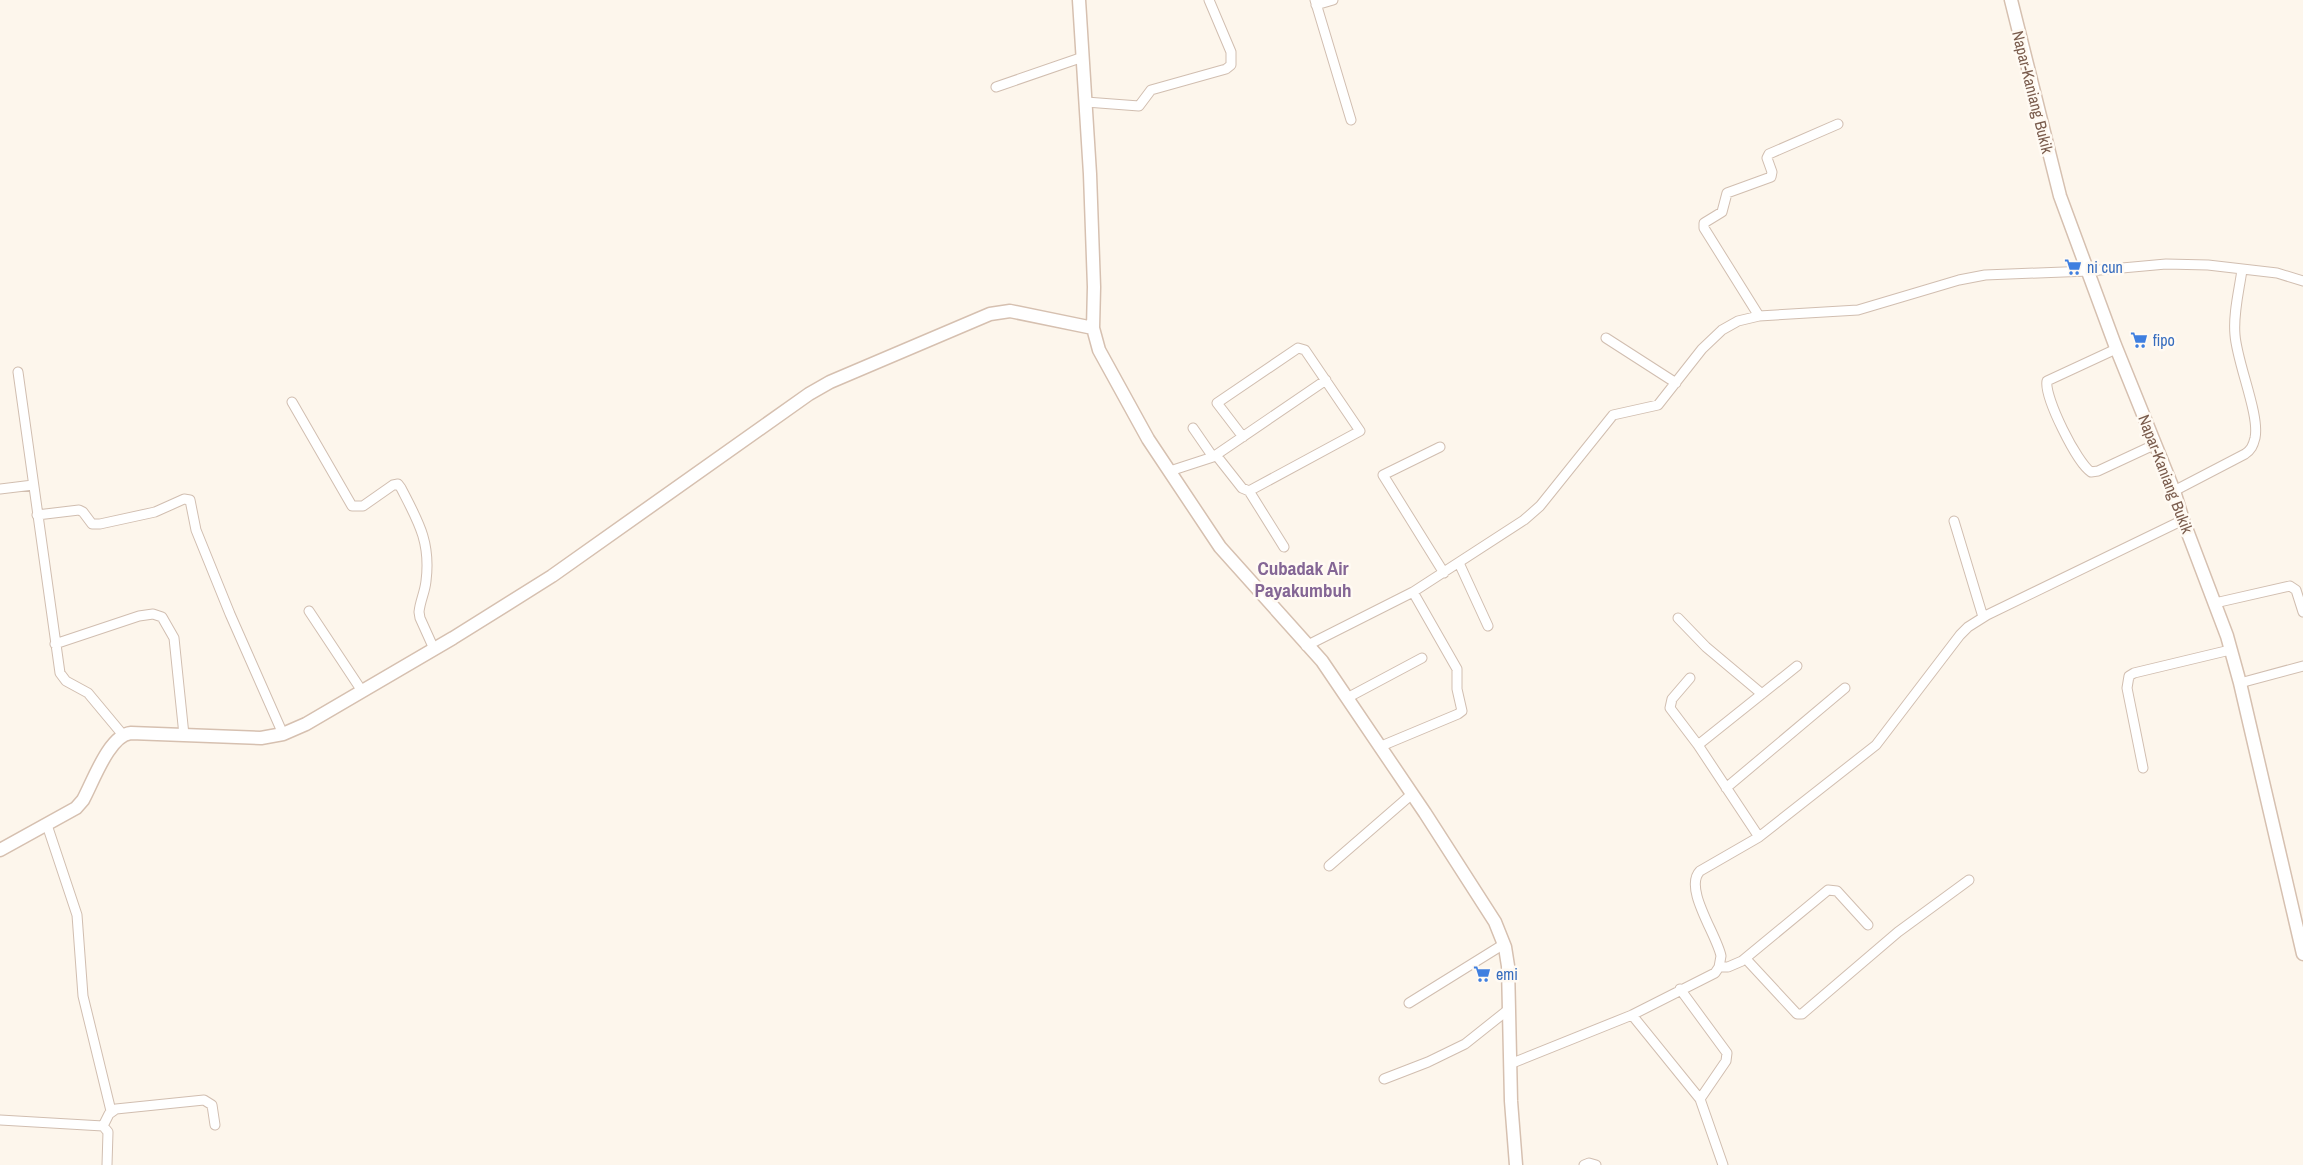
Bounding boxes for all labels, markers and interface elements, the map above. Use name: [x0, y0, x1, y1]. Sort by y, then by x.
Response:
street label: Napar-Kaniang Bukik: [2007, 28, 2059, 156]
place label: ni cun: [2087, 256, 2123, 278]
supermarket icon: ni cun: [2063, 257, 2083, 277]
place label: fipo: [2153, 329, 2175, 351]
supermarket icon: fipo: [2129, 330, 2149, 350]
street label: Napar-Kaniang Bukik: [2133, 411, 2199, 537]
district label: Cubadak Air Payakumbuh: [1255, 555, 1351, 603]
place label: emi: [1496, 963, 1518, 985]
supermarket icon: emi: [1472, 964, 1492, 984]

